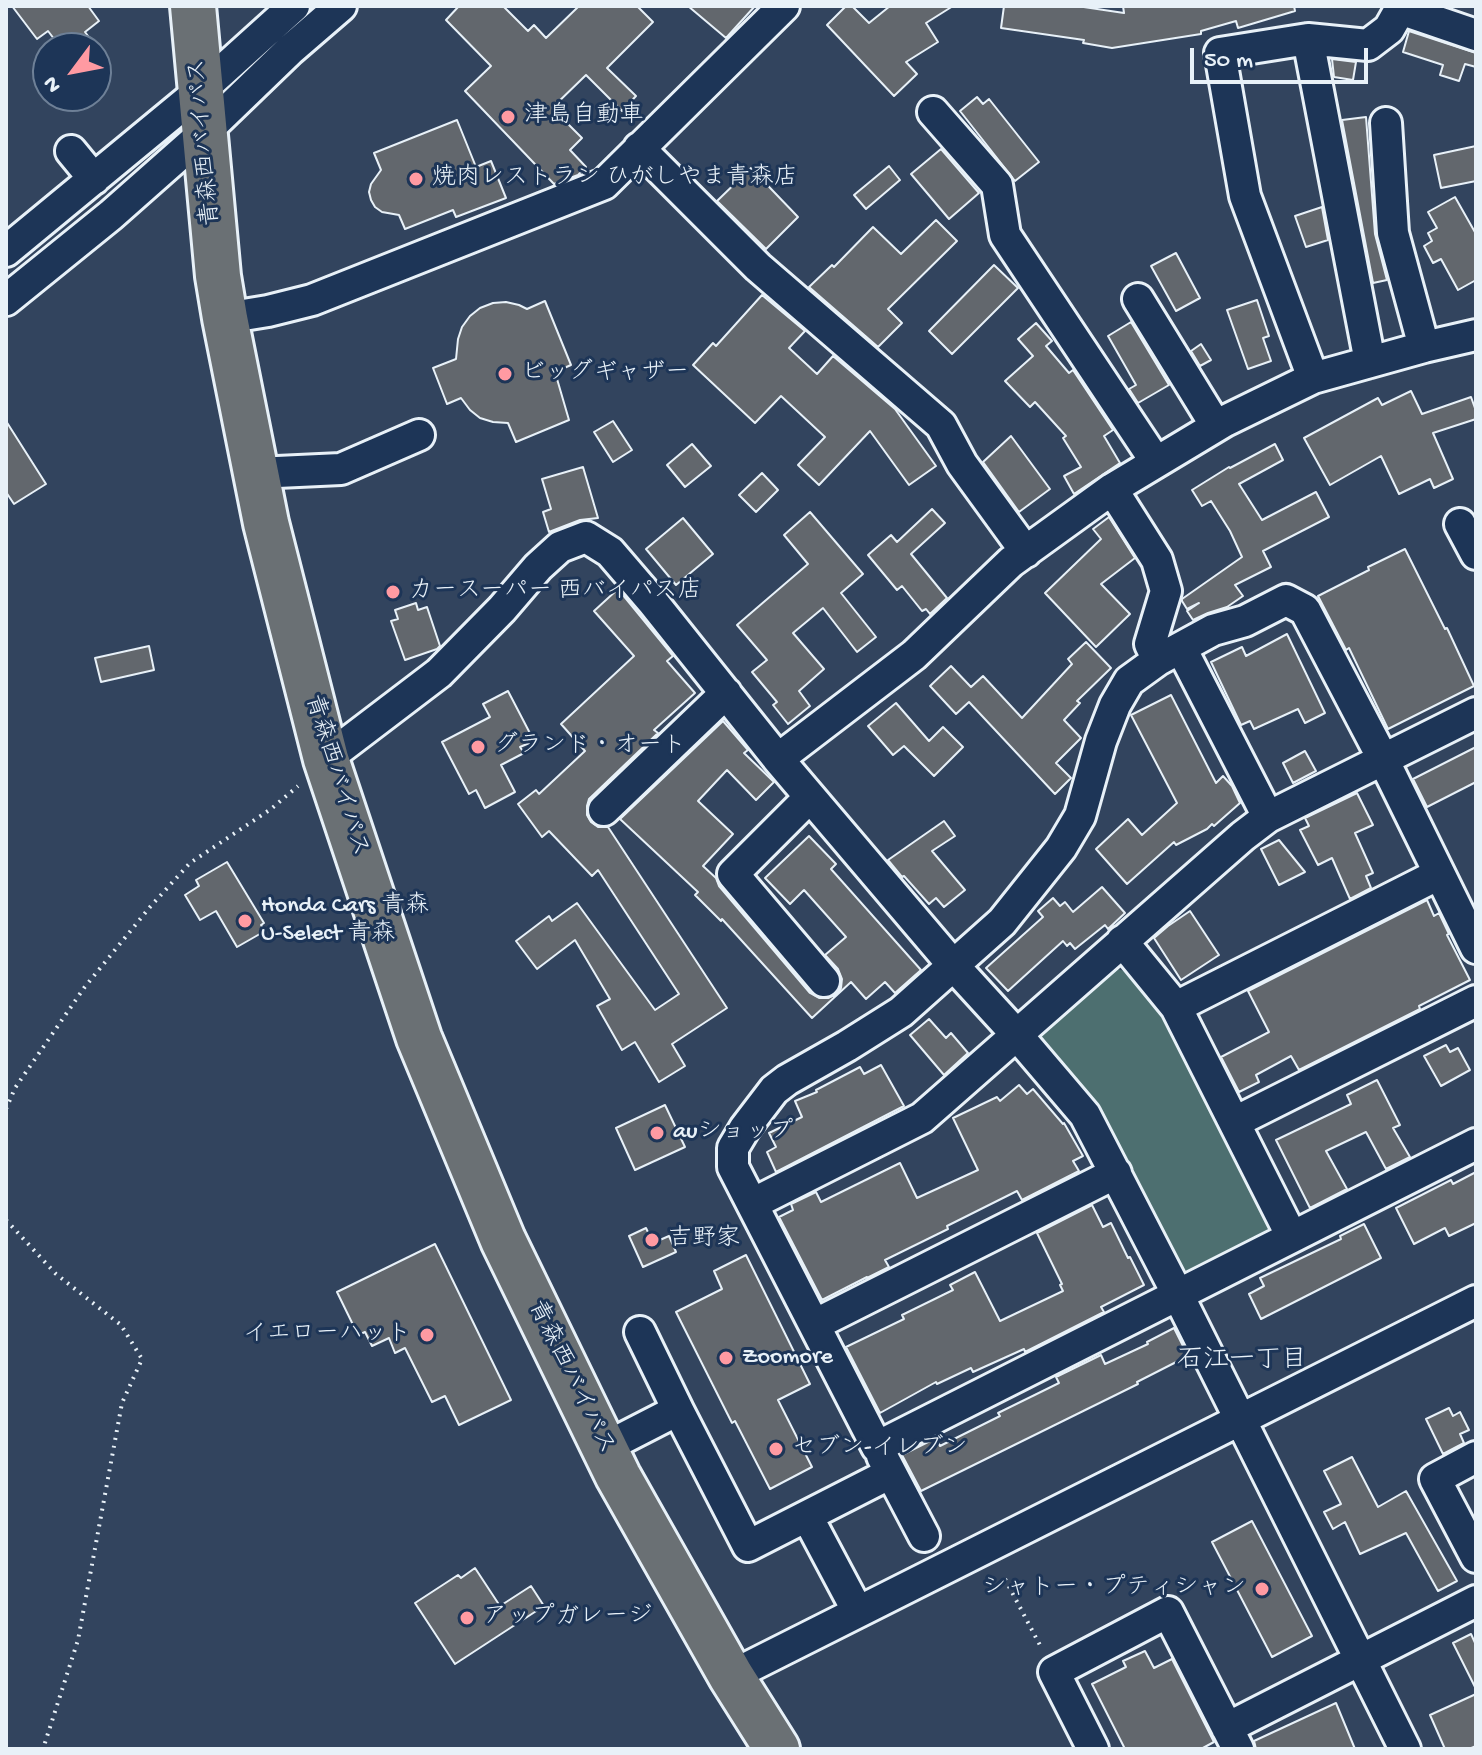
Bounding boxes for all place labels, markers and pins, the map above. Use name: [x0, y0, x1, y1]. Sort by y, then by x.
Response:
place label: 津島自動車: [524, 103, 644, 131]
marker: 津島自動車: [499, 108, 517, 126]
place label: 焼肉レストラン ひがしやま青森店: [432, 165, 798, 193]
marker: 焼肉レストラン ひがしやま青森店: [407, 170, 425, 188]
place label: ビッグギャザー: [521, 360, 689, 388]
marker: ビッグギャザー: [496, 365, 514, 383]
place label: カースーパー 西バイパス店: [409, 578, 702, 606]
marker: カースーパー 西バイパス店: [384, 583, 402, 601]
place label: グランド・オート: [494, 733, 686, 761]
marker: グランド・オート: [469, 738, 487, 756]
place label: Honda Cars 青森 U-Select 青森: [261, 893, 429, 949]
marker: Honda Cars 青森 U-Select 青森: [236, 912, 254, 930]
place label: auショップ: [673, 1119, 794, 1147]
marker: auショップ: [648, 1124, 666, 1142]
place label: 吉野家: [668, 1226, 740, 1254]
marker: 吉野家: [643, 1231, 661, 1249]
place label: イエローハット: [243, 1321, 411, 1349]
marker: イエローハット: [418, 1326, 436, 1344]
place label: Zoomore: [742, 1344, 833, 1372]
marker: Zoomore: [717, 1349, 735, 1367]
place label: セブン-イレブン: [792, 1435, 968, 1463]
marker: セブン-イレブン: [767, 1440, 785, 1458]
place label: シャトー・プティシャン: [982, 1575, 1246, 1603]
marker: シャトー・プティシャン: [1253, 1580, 1271, 1598]
place label: アップガレージ: [483, 1604, 652, 1632]
marker: アップガレージ: [458, 1609, 476, 1627]

